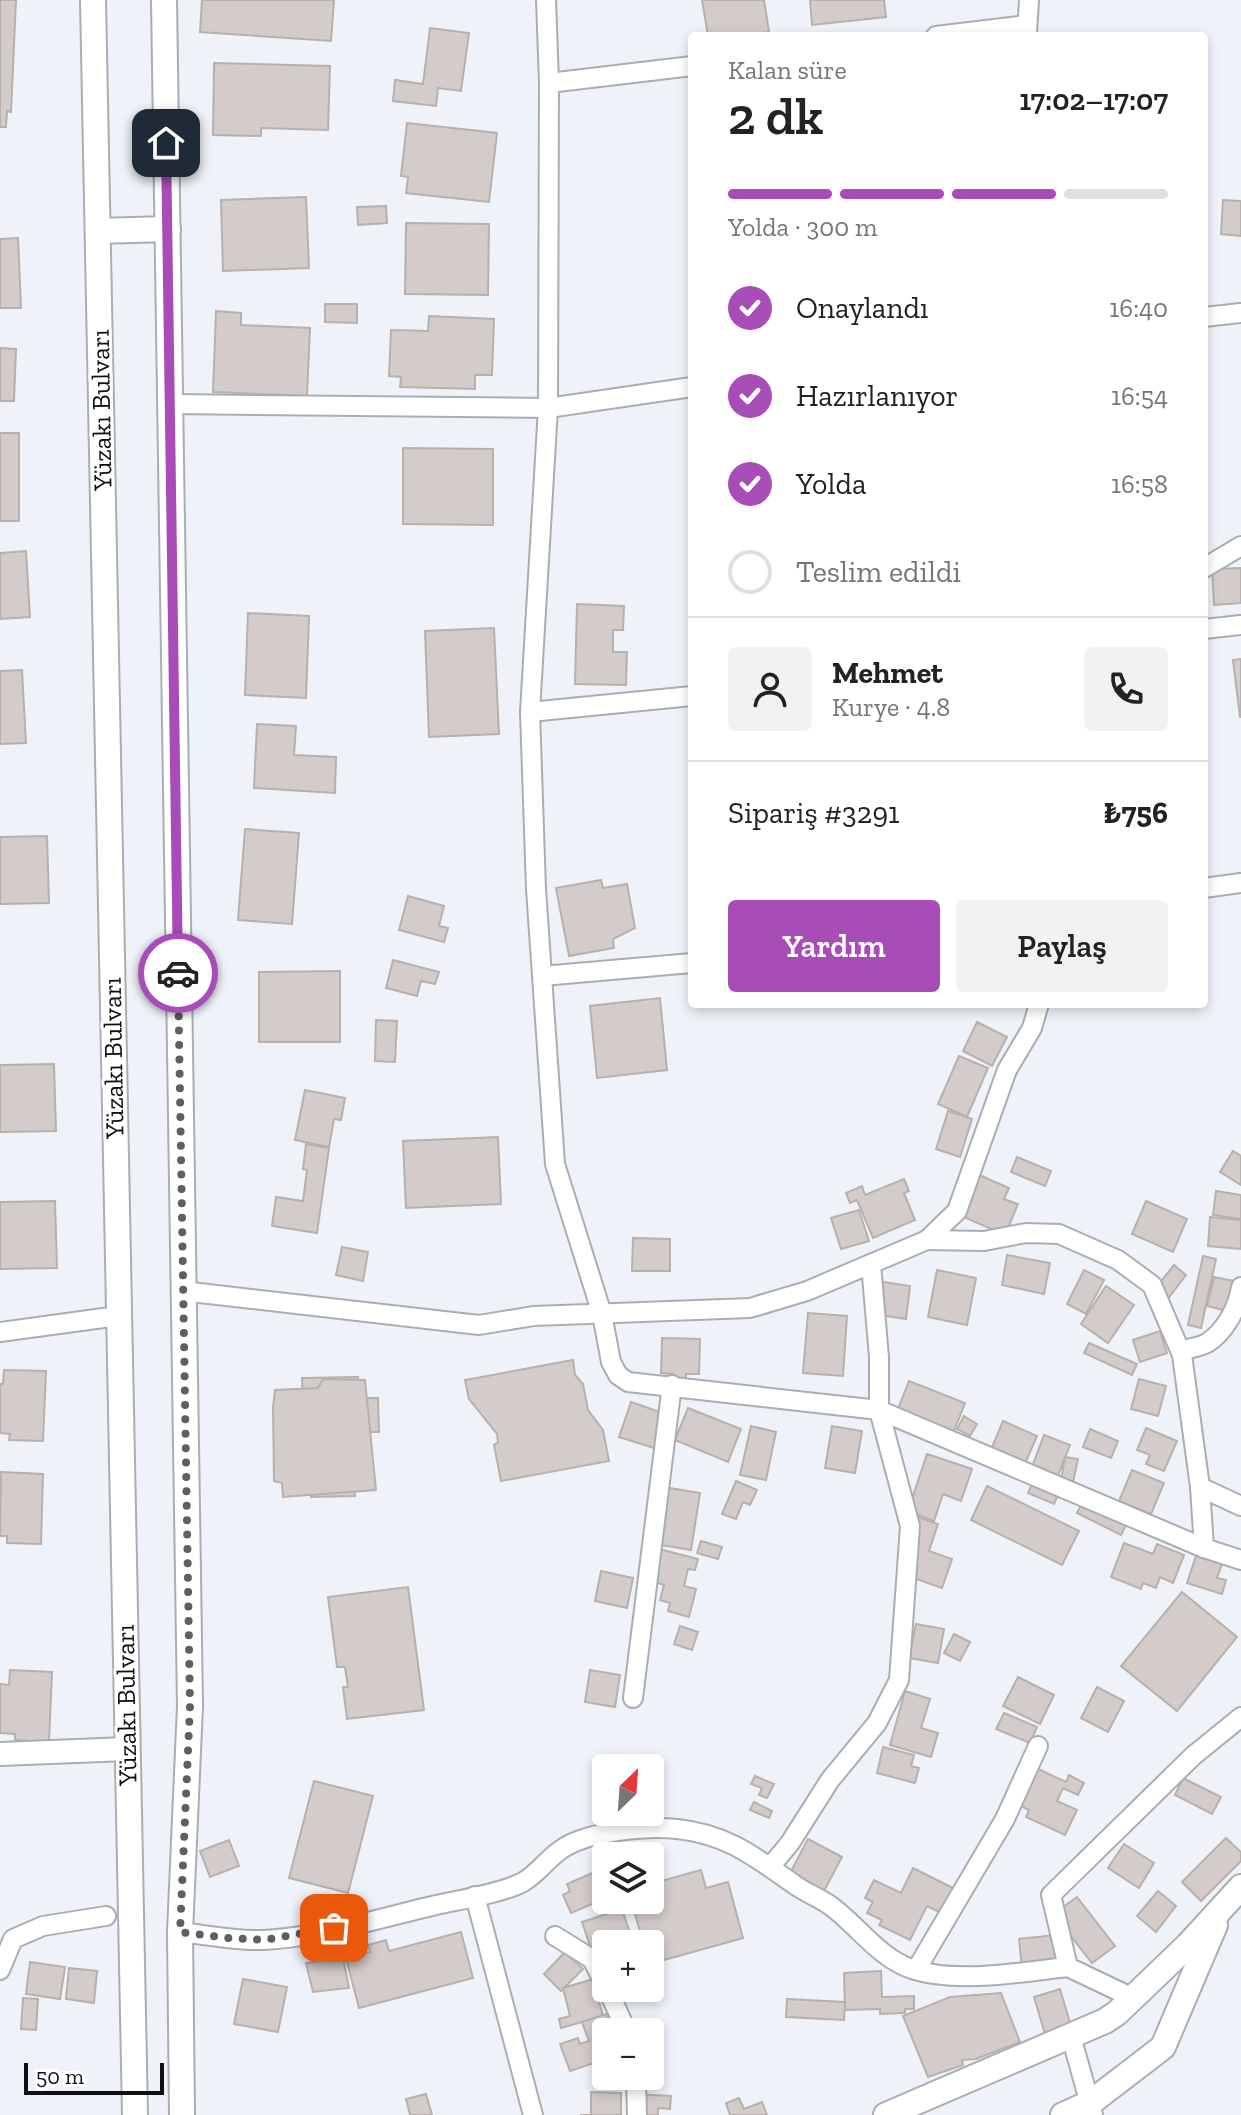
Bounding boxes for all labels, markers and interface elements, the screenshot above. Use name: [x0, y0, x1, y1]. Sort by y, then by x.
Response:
text: Kalan süre: [728, 54, 847, 86]
text: 17:02–17:07: [1019, 82, 1168, 118]
text: 2 dk: [728, 85, 823, 147]
pin: [132, 109, 200, 177]
icon: home: [144, 121, 188, 165]
text: Yolda · 300 m: [728, 211, 878, 243]
icon: check: [728, 286, 772, 330]
text: Onaylandı: [796, 290, 928, 326]
text: 16:40: [1109, 292, 1168, 324]
street label: Yüzakı Bulvarı: [84, 329, 118, 492]
icon: check: [728, 374, 772, 418]
text: Hazırlanıyor: [796, 378, 958, 414]
text: 16:54: [1111, 380, 1168, 412]
icon: check: [728, 462, 772, 506]
text: Yolda: [796, 466, 866, 502]
text: 16:58: [1111, 468, 1168, 500]
text: Teslim edildi: [796, 554, 961, 590]
button: person: [728, 647, 812, 731]
button: phone: [1084, 647, 1168, 731]
text: Mehmet: [832, 655, 943, 691]
text: Kurye · 4.8: [832, 691, 950, 723]
text: Sipariş #3291: [728, 795, 900, 831]
text: ₺756: [1103, 795, 1168, 831]
button: Yardım: [728, 900, 940, 992]
button: Paylaş: [956, 900, 1168, 992]
courier: [138, 933, 218, 1013]
icon: car: [156, 951, 200, 995]
street label: Yüzakı Bulvarı: [96, 977, 130, 1140]
street label: Yüzakı Bulvarı: [109, 1624, 143, 1787]
north arrow: [592, 1754, 664, 1826]
map controls: [592, 1754, 664, 2090]
button: layers: [592, 1842, 664, 1914]
pin: [300, 1894, 368, 1962]
icon: bag: [312, 1906, 356, 1950]
button: +: [592, 1930, 664, 2002]
button: −: [592, 2018, 664, 2090]
scale bar: [24, 2059, 164, 2095]
text: 50 m: [36, 2063, 84, 2090]

